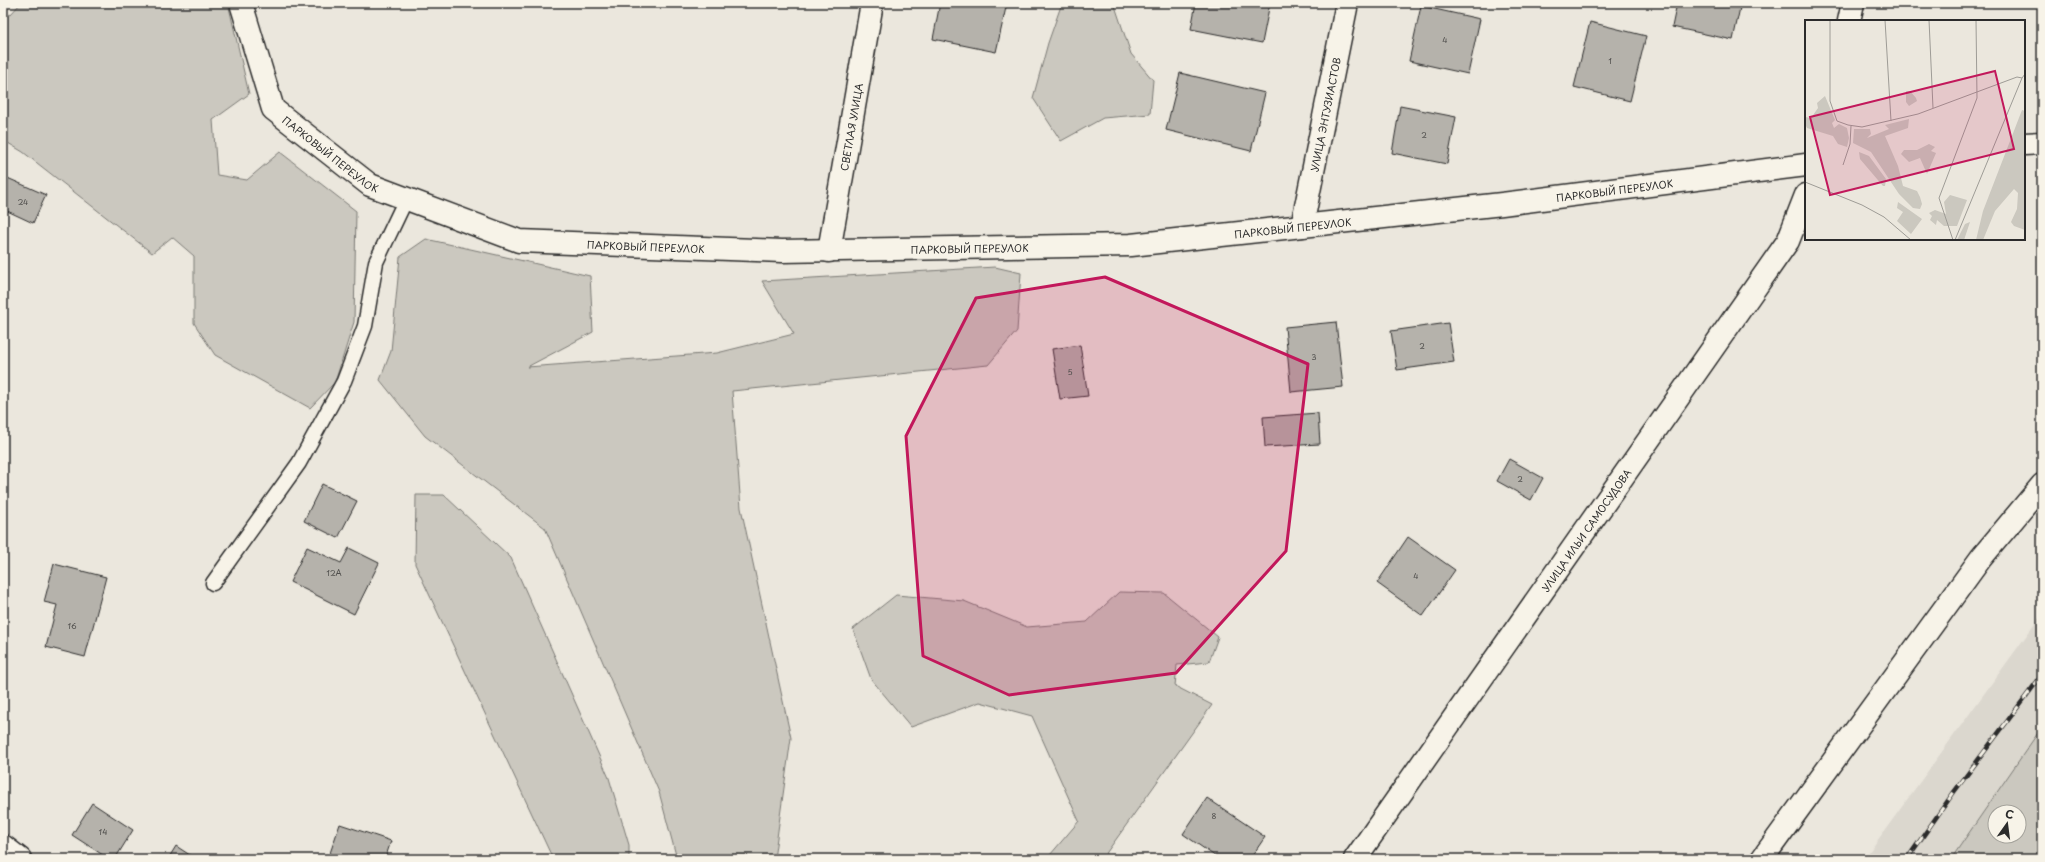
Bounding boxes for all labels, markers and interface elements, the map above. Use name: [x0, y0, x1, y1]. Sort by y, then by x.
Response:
inset map: [1805, 20, 2025, 240]
house number: 4: [1442, 34, 1448, 46]
street label: УЛИЦА ЭНТУЗИАСТОВ: [1306, 55, 1343, 173]
house number: 1: [1608, 55, 1612, 67]
street label: СВЕТЛАЯ УЛИЦА: [836, 82, 866, 172]
street label: ПАРКОВЫЙ ПЕРЕУЛОК: [280, 112, 382, 195]
house number: 2: [1421, 129, 1427, 141]
street label: ПАРКОВЫЙ ПЕРЕУЛОК: [1555, 175, 1674, 205]
house number: 24: [18, 196, 28, 208]
street label: ПАРКОВЫЙ ПЕРЕУЛОК: [1233, 213, 1353, 241]
street label: ПАРКОВЫЙ ПЕРЕУЛОК: [587, 236, 705, 256]
street label: ПАРКОВЫЙ ПЕРЕУЛОК: [911, 239, 1029, 256]
house number: 2: [1419, 340, 1425, 352]
house number: 3: [1311, 351, 1317, 363]
house number: 5: [1067, 366, 1073, 378]
street label: УЛИЦА ИЛЬИ САМОСУДОВА: [1537, 465, 1634, 594]
house number: 2: [1517, 473, 1523, 485]
house number: 12А: [326, 567, 342, 579]
house number: 4: [1413, 570, 1419, 582]
house number: 16: [67, 620, 77, 632]
north arrow: [1987, 804, 2027, 844]
text: С: [2003, 805, 2016, 823]
house number: 8: [1212, 810, 1217, 822]
house number: 14: [99, 826, 107, 838]

